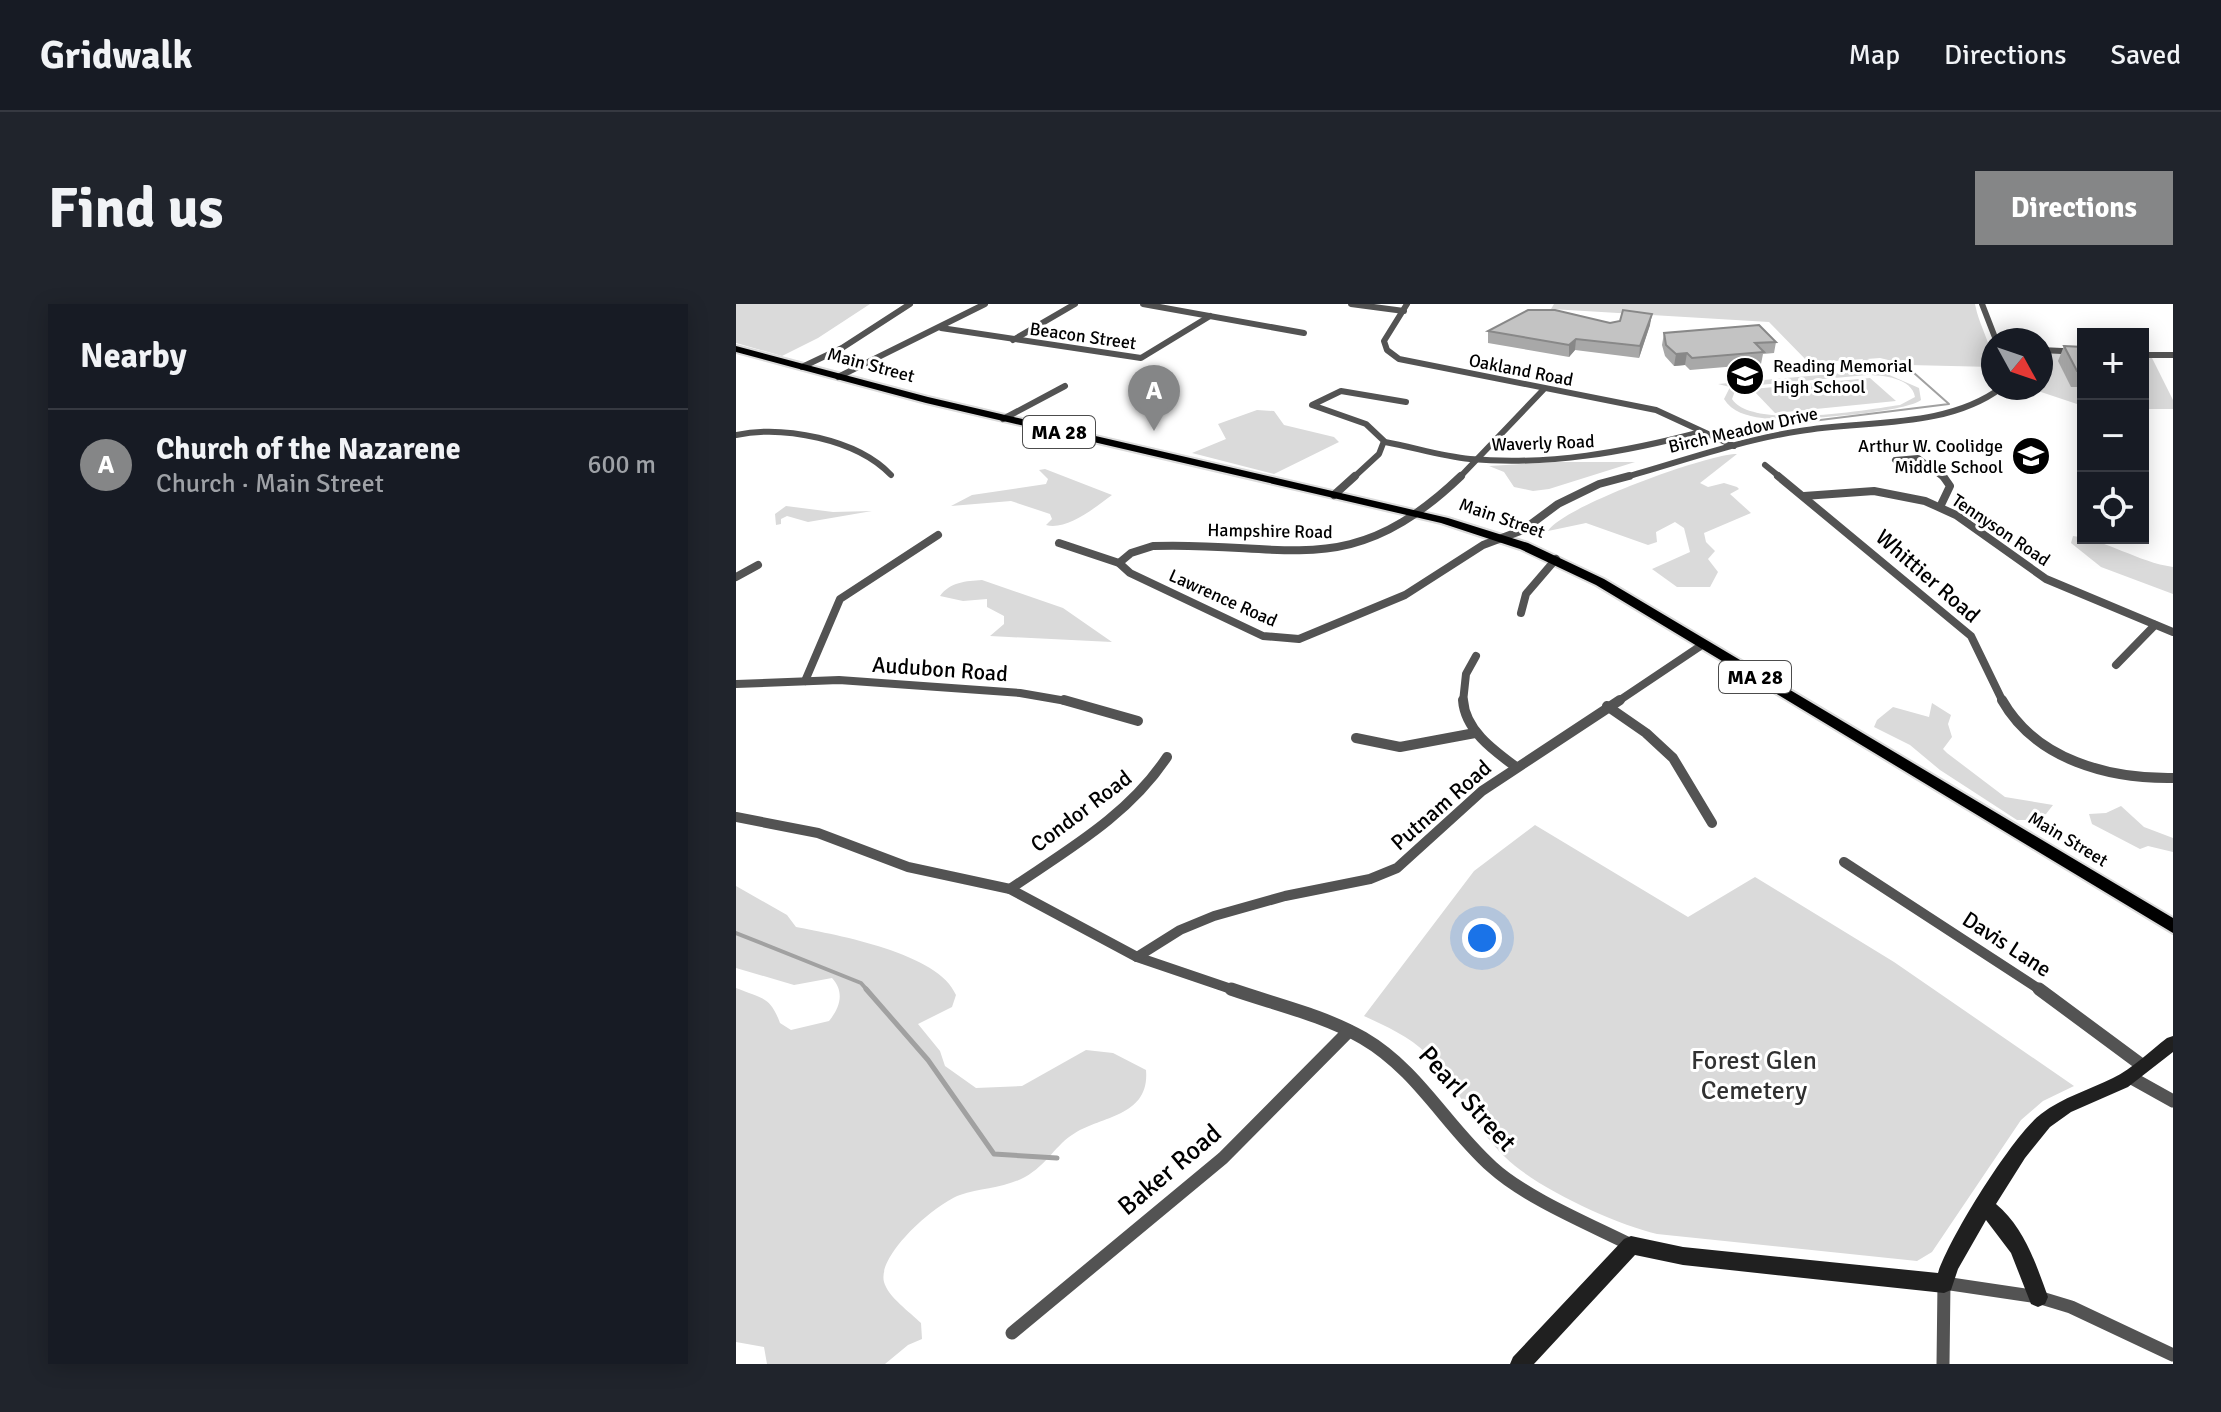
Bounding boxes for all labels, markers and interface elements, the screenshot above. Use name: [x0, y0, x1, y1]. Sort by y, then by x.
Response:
text: Gridwalk: [40, 32, 192, 79]
text: Map: [1848, 38, 1900, 72]
text: Directions: [1944, 38, 2066, 72]
text: Saved: [2110, 38, 2181, 72]
button: Directions: [1975, 171, 2173, 245]
text: Find us: [48, 174, 223, 243]
street label: Beacon Street: [1028, 318, 1138, 354]
north arrow: [1981, 328, 2053, 400]
map controls: [2077, 328, 2149, 544]
button: +: [2077, 328, 2149, 400]
text: Nearby: [80, 335, 187, 377]
street label: Main Street: [825, 343, 917, 387]
street label: Oakland Road: [1467, 349, 1575, 391]
school or university icon: Reading Memorial High School: [1724, 355, 1766, 397]
place label: Reading Memorial High School: [1773, 355, 1913, 398]
pin: A: [1128, 365, 1180, 431]
button: −: [2077, 400, 2149, 472]
street label: Birch Meadow Drive: [1666, 402, 1820, 458]
road number: MA 28: [1023, 416, 1095, 448]
street label: Waverly Road: [1491, 430, 1595, 456]
text: Church of the Nazarene: [156, 431, 461, 468]
place label: Arthur W. Coolidge Middle School: [1858, 435, 2003, 478]
school or university icon: Arthur W. Coolidge Middle School: [2010, 435, 2052, 477]
text: A: [98, 449, 114, 481]
text: 600 m: [587, 449, 656, 481]
text: Church · Main Street: [156, 468, 384, 500]
button: locate: [2077, 472, 2149, 544]
street label: Tennyson Road: [1948, 489, 2054, 571]
street label: Main Street: [1456, 493, 1548, 543]
street label: Hampshire Road: [1207, 519, 1333, 543]
street label: Whittier Road: [1870, 523, 1986, 629]
street label: Lawrence Road: [1165, 564, 1281, 632]
street label: Audubon Road: [871, 651, 1009, 687]
road number: MA 28: [1719, 661, 1791, 693]
street label: Putnam Road: [1385, 754, 1497, 856]
street label: Condor Road: [1025, 764, 1137, 858]
street label: Main Street: [2024, 807, 2112, 871]
street label: Davis Lane: [1958, 905, 2056, 983]
your location: [1462, 918, 1502, 958]
street label: Pearl Street: [1411, 1040, 1523, 1158]
park label: Forest Glen Cemetery: [1691, 1045, 1817, 1107]
street label: Baker Road: [1112, 1117, 1228, 1223]

